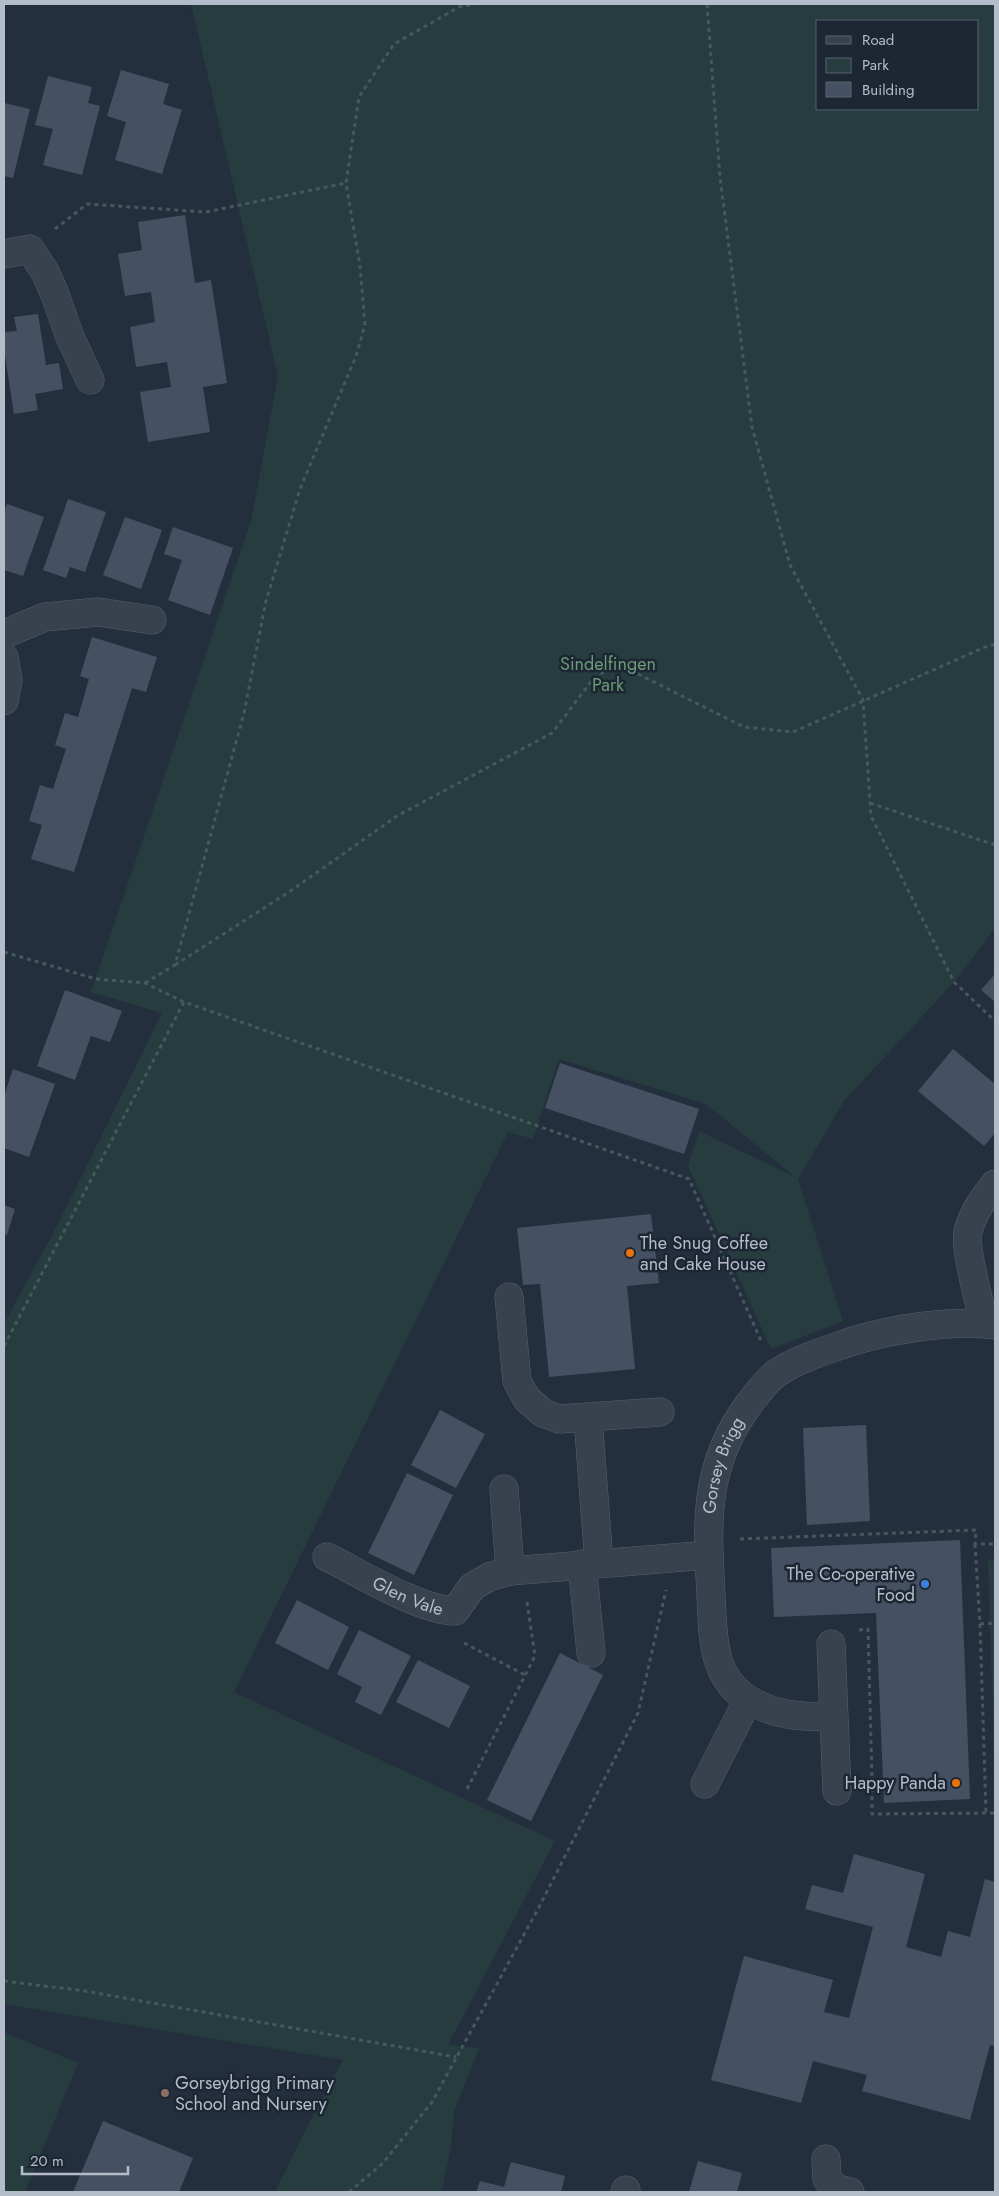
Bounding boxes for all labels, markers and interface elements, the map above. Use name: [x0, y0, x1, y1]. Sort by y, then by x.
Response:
legend: [816, 20, 979, 110]
text: Road: [862, 29, 894, 51]
text: Park: [862, 54, 889, 76]
text: Building: [862, 79, 914, 101]
park label: Sindelfingen Park: [560, 651, 656, 698]
place label: The Snug Coffee and Cake House: [640, 1230, 768, 1277]
marker: The Snug Coffee and Cake House: [624, 1247, 636, 1259]
street label: Gorsey Brigg: [696, 1412, 750, 1515]
place label: The Co-operative Food: [786, 1561, 915, 1608]
street label: Glen Vale: [368, 1570, 446, 1622]
marker: The Co-operative Food: [919, 1578, 931, 1590]
place label: Happy Panda: [845, 1770, 946, 1796]
marker: Happy Panda: [950, 1777, 962, 1789]
place label: Gorseybrigg Primary School and Nursery: [175, 2070, 334, 2117]
marker: Gorseybrigg Primary School and Nursery: [159, 2087, 171, 2099]
scale bar: [22, 2144, 129, 2176]
text: 20 m: [30, 2150, 64, 2172]

